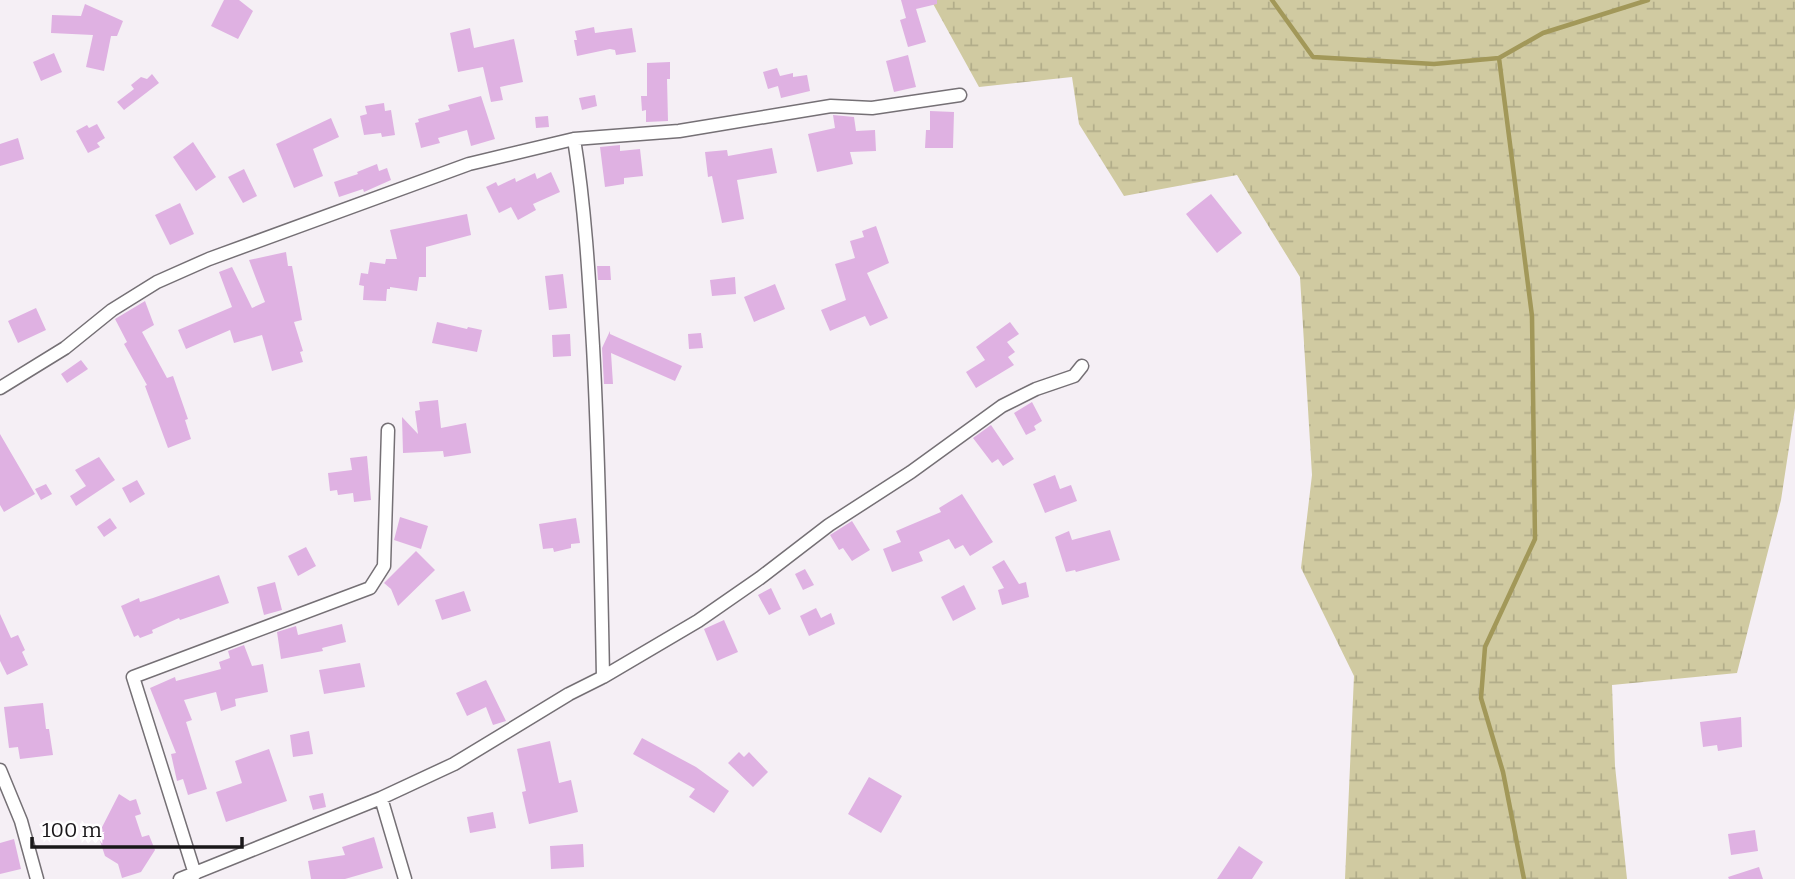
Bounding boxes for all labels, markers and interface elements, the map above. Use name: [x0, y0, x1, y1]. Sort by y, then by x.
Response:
scale bar: [32, 806, 242, 850]
text: 100 m: [42, 817, 102, 843]

